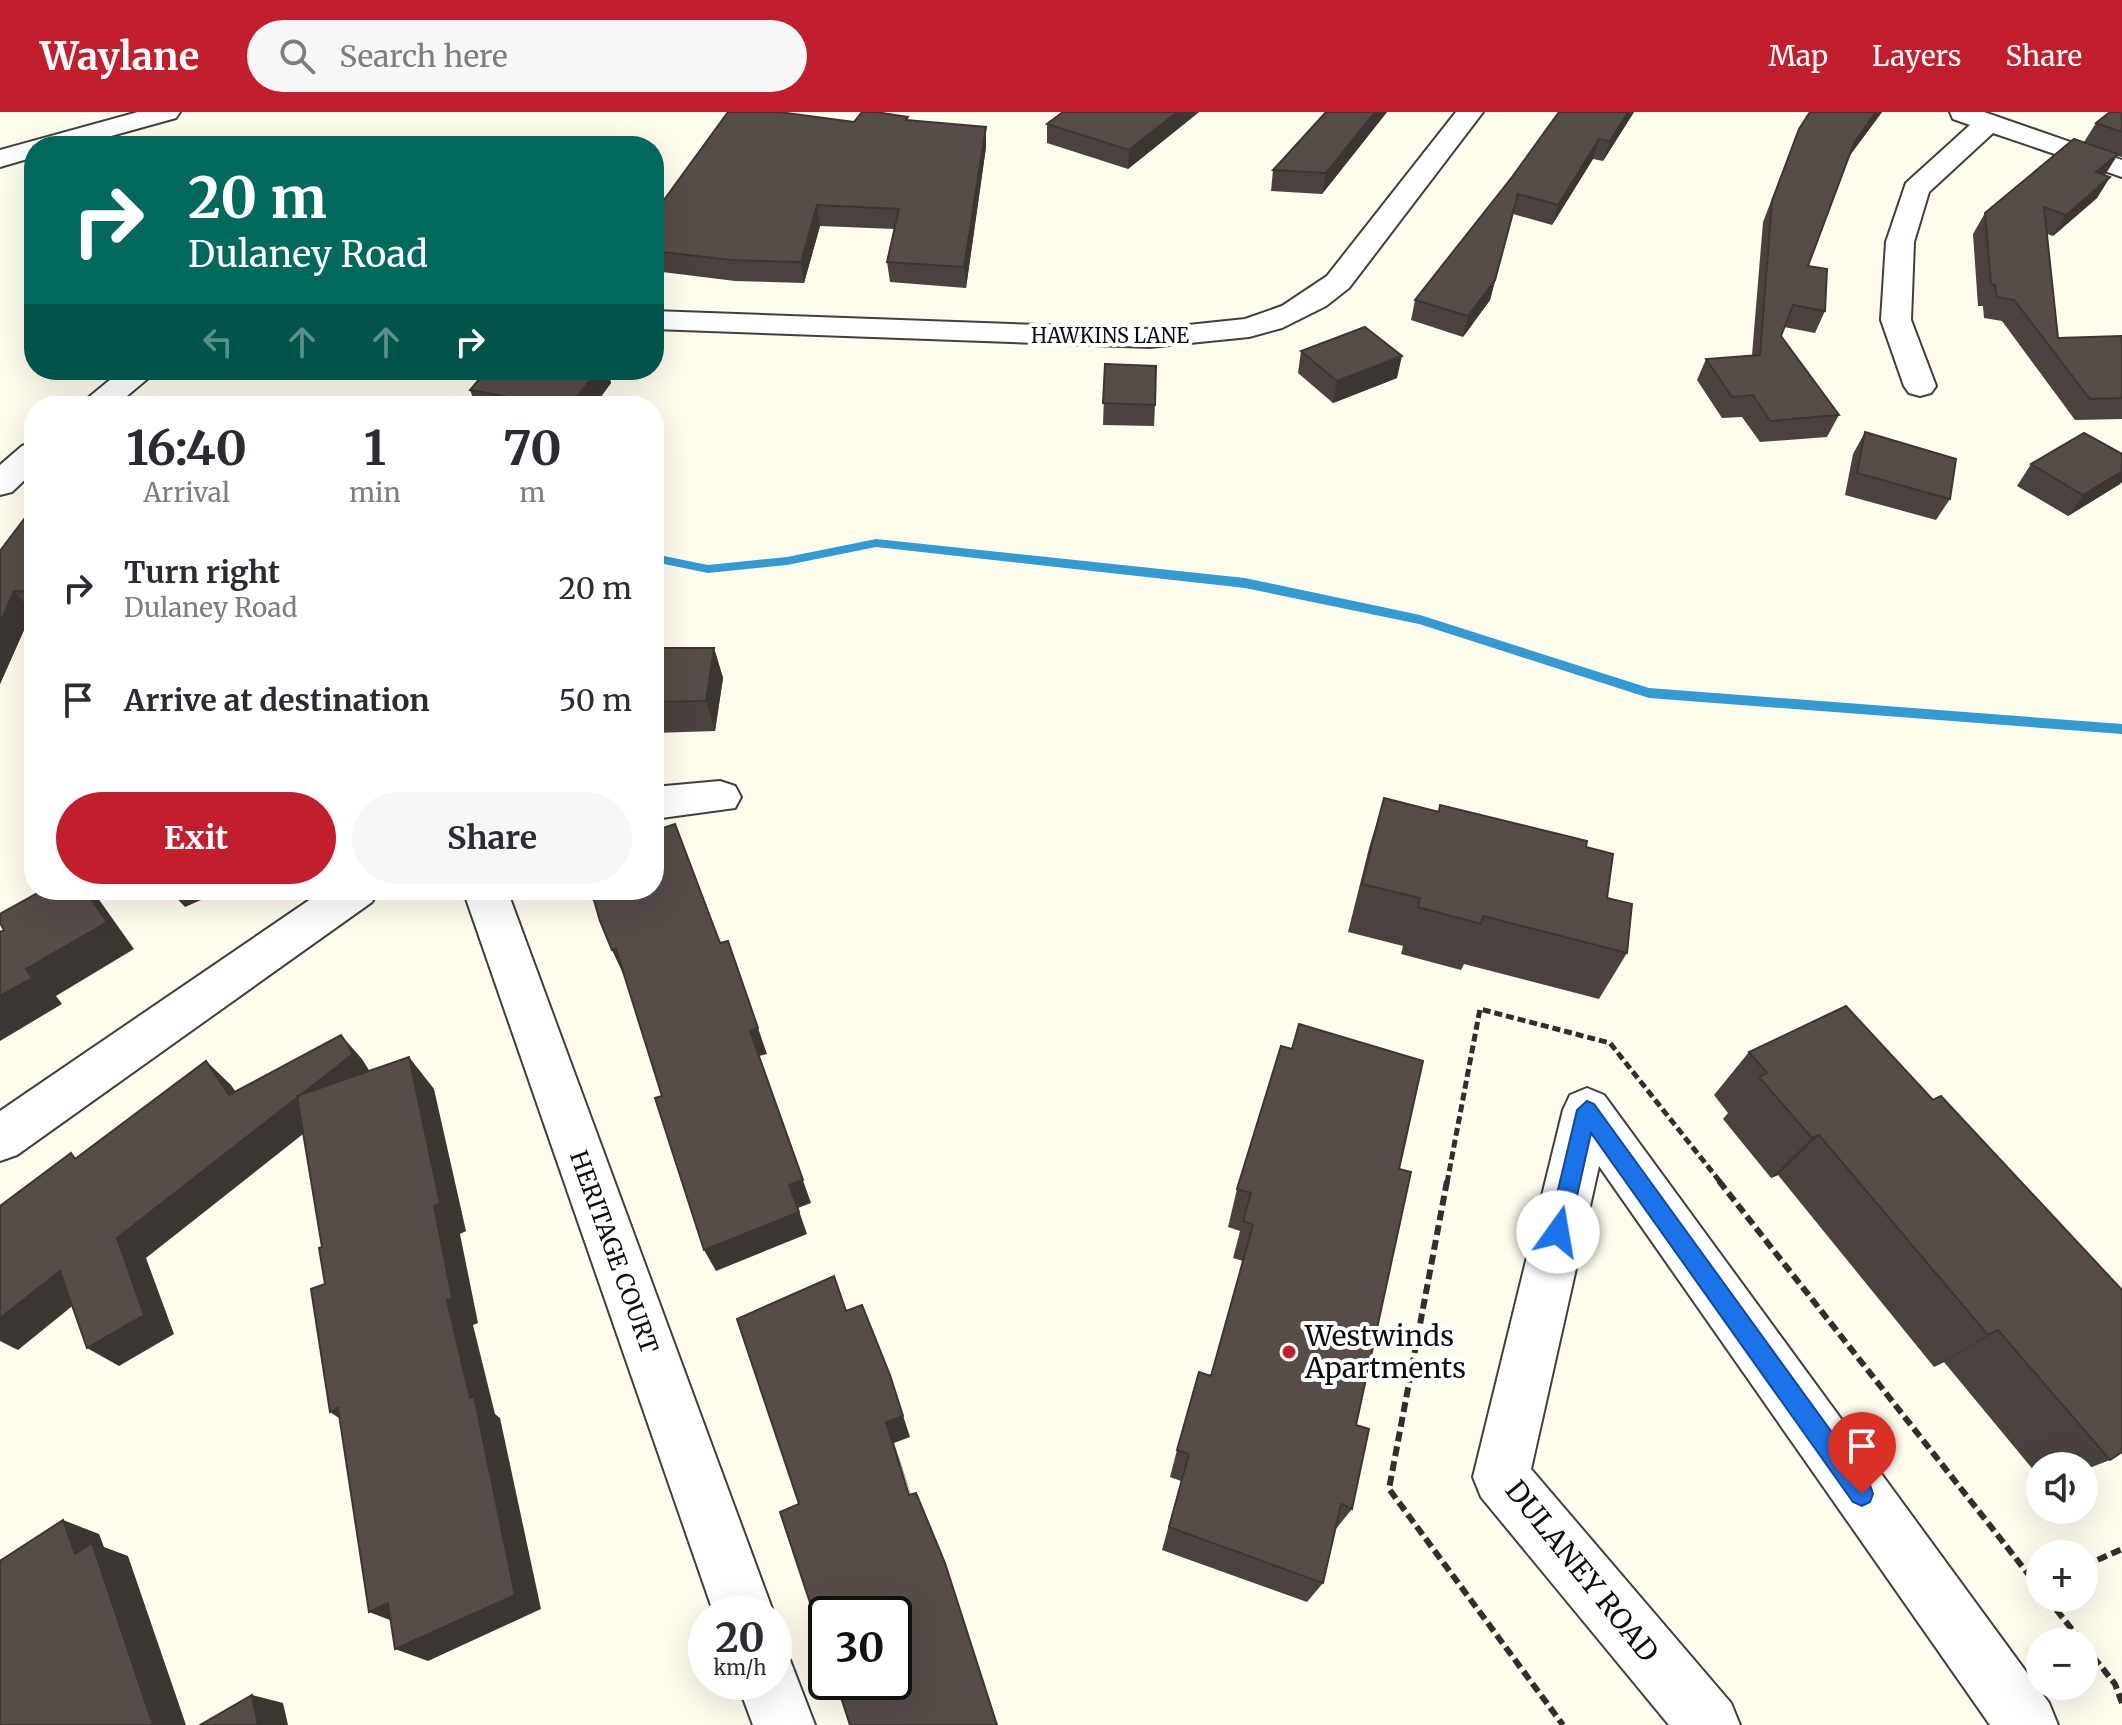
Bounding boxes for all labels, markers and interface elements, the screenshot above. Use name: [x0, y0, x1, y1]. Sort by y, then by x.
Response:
search box: [247, 20, 807, 92]
text: Waylane: [40, 33, 199, 80]
icon: search: [275, 34, 319, 78]
text: Search here: [339, 37, 508, 75]
text: Map: [1768, 38, 1828, 74]
text: Layers: [1872, 38, 1961, 74]
text: Share: [2005, 38, 2082, 74]
text: 20 m: [188, 163, 327, 233]
icon: right: [56, 168, 160, 272]
text: Dulaney Road: [188, 232, 428, 277]
icon: left: [196, 320, 240, 364]
icon: ahead: [280, 320, 324, 364]
icon: ahead: [364, 320, 408, 364]
icon: right: [448, 320, 492, 364]
street label: HAWKINS LANE: [1031, 323, 1189, 348]
text: 16:40: [126, 418, 247, 478]
text: 1: [364, 418, 386, 478]
text: 70: [503, 418, 562, 478]
text: Arrival: [143, 476, 230, 509]
text: min: [349, 476, 401, 509]
text: m: [519, 476, 545, 509]
text: Turn right: [124, 553, 280, 591]
icon: right: [56, 566, 100, 610]
text: 20 m: [559, 569, 632, 607]
text: Dulaney Road: [124, 591, 297, 624]
icon: arrive: [56, 678, 100, 722]
text: Arrive at destination: [124, 681, 430, 719]
text: 50 m: [559, 681, 632, 719]
button: Exit: [56, 792, 336, 884]
button: Share: [352, 792, 632, 884]
street label: HERITAGE COURT: [563, 1146, 665, 1358]
position arrow: [1516, 1190, 1600, 1274]
place label: Westwinds Apartments: [1304, 1318, 1466, 1386]
marker: Westwinds Apartments: [1280, 1343, 1298, 1361]
pin: [1828, 1412, 1896, 1494]
icon: arrive: [1840, 1424, 1884, 1468]
map controls: [2026, 1452, 2098, 1700]
button: sound: [2026, 1452, 2098, 1524]
street label: DULANEY ROAD: [1498, 1473, 1666, 1669]
button: +: [2026, 1540, 2098, 1612]
speed limit sign: 30: [808, 1596, 912, 1700]
text: 20: [715, 1613, 765, 1663]
button: −: [2026, 1628, 2098, 1700]
text: km/h: [714, 1655, 766, 1680]

